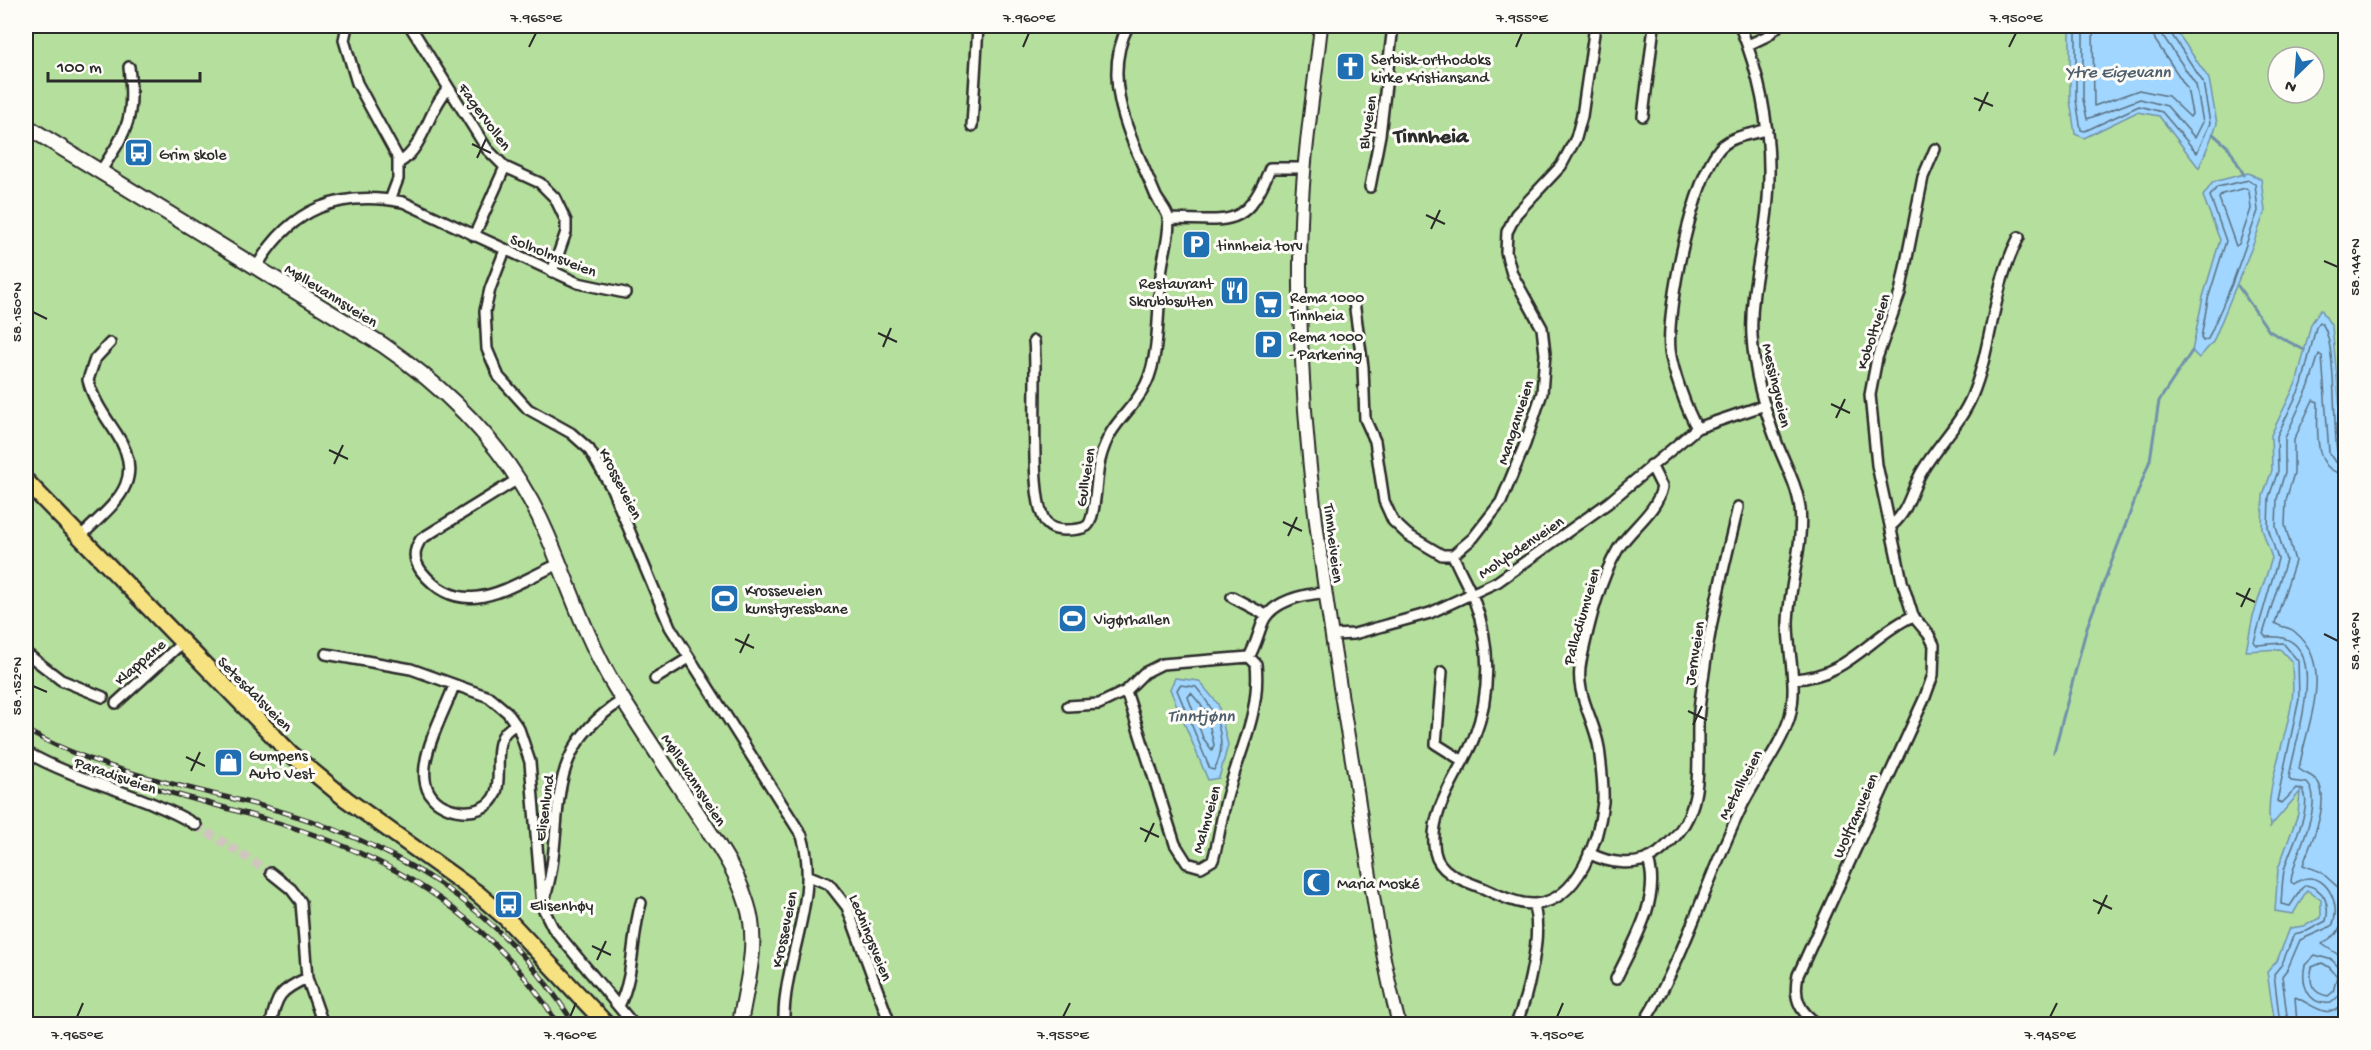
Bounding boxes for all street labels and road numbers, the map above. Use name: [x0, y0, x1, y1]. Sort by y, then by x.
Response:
street label: Fagervollen: [452, 80, 514, 156]
street label: Blyveien: [1356, 94, 1383, 152]
street label: Solholmsveien: [507, 231, 599, 283]
street label: Møllevannsveien: [280, 261, 381, 333]
street label: Koboltveien: [1854, 291, 1897, 372]
street label: Messingveien: [1756, 342, 1794, 430]
street label: Manganveien: [1495, 378, 1540, 468]
street label: Krosseveien: [593, 446, 645, 524]
street label: Gullveien: [1073, 446, 1102, 508]
street label: Tinnheiveien: [1317, 502, 1346, 585]
street label: Molybdenveien: [1476, 513, 1569, 584]
street label: Palladiumveien: [1560, 566, 1606, 669]
street label: Jernveien: [1682, 620, 1711, 687]
street label: Klappane: [112, 636, 171, 691]
street label: Setesdalsveien: [212, 654, 295, 737]
street label: Møllevannsveien: [655, 731, 729, 831]
street label: Metallveien: [1716, 747, 1769, 824]
street label: Paradisveien: [70, 754, 159, 800]
street label: Wolframveien: [1830, 771, 1885, 862]
street label: Elisenlund: [532, 773, 561, 843]
street label: Malmveien: [1190, 784, 1227, 856]
street label: Krosseveien: [769, 889, 804, 970]
street label: Ledningsveien: [843, 892, 895, 985]

